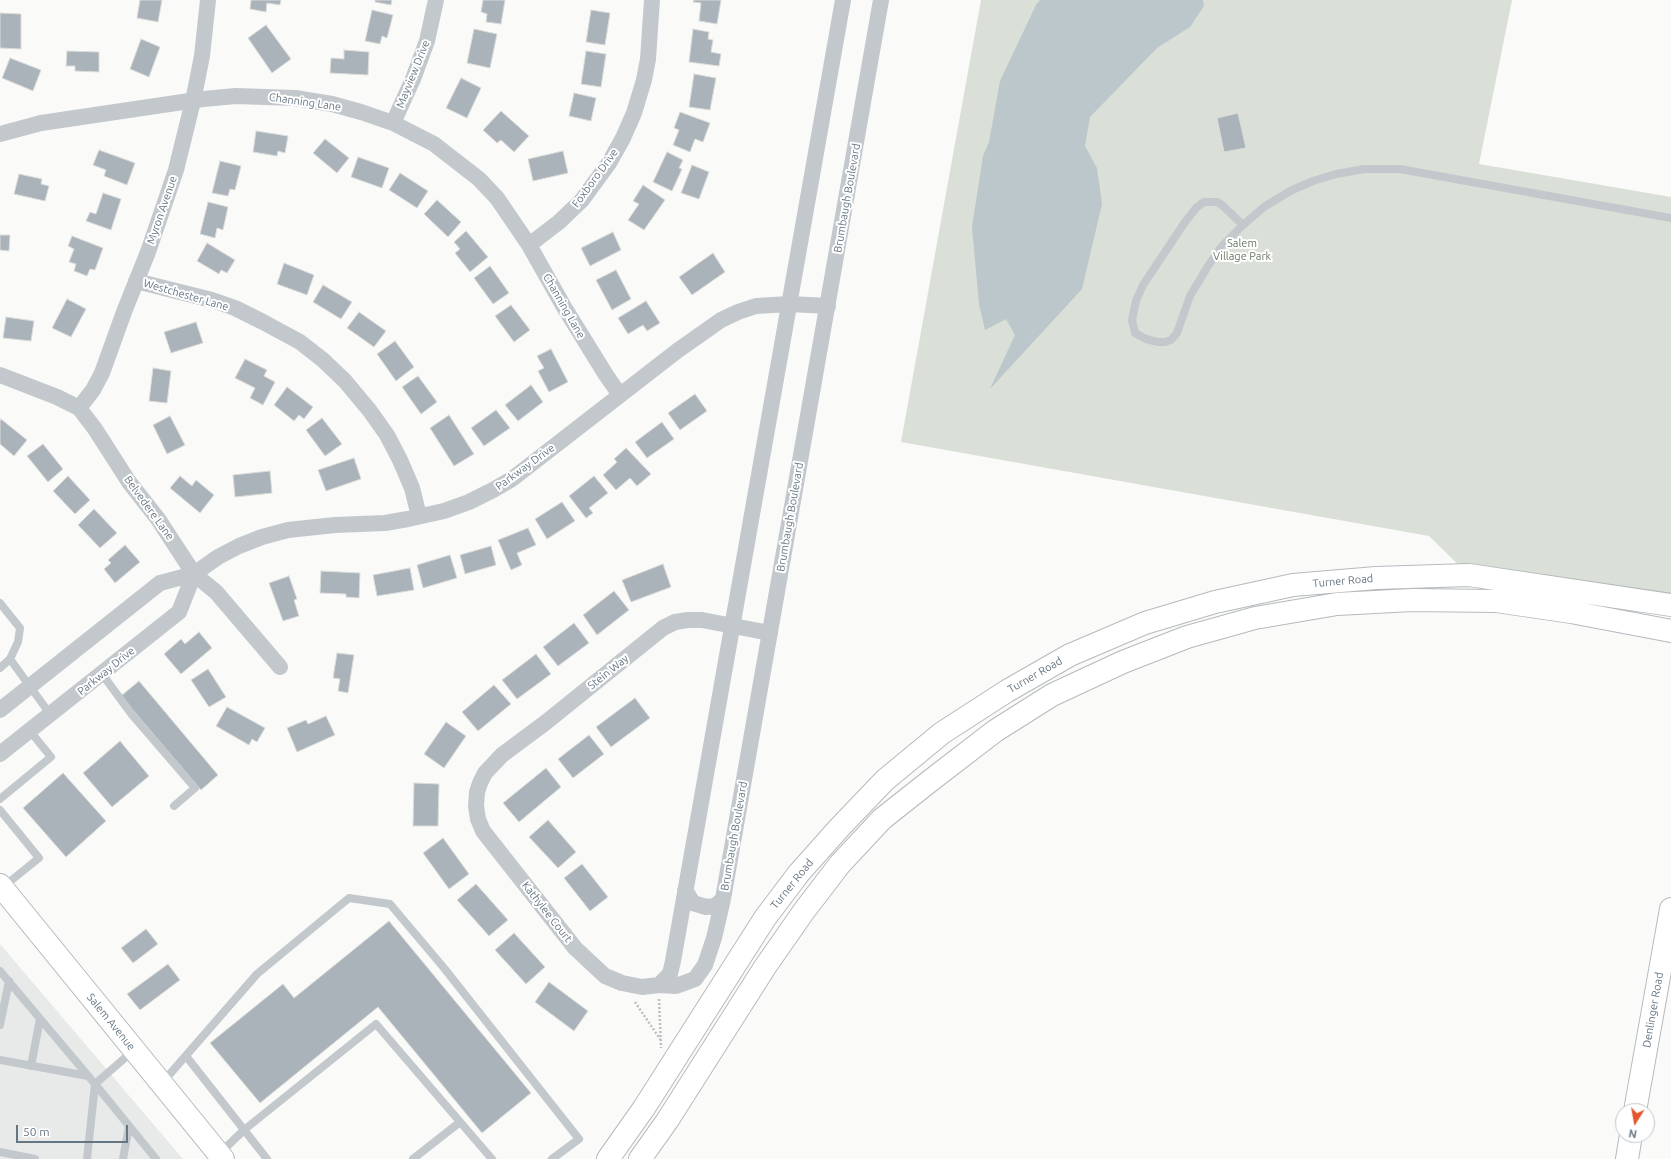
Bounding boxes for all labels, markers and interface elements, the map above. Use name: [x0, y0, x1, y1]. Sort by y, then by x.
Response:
street label: Mayview Drive: [393, 38, 433, 110]
street label: Channing Lane: [268, 90, 342, 114]
street label: Brumbaugh Boulevard: [831, 142, 863, 254]
street label: Foxboro Drive: [569, 146, 621, 210]
street label: Myron Avenue: [144, 174, 180, 246]
park label: Salem Village Park: [1213, 236, 1271, 262]
street label: Channing Lane: [540, 271, 588, 341]
street label: Westchester Lane: [142, 277, 230, 313]
street label: Parkway Drive: [493, 441, 557, 493]
street label: Brumbaugh Boulevard: [774, 461, 806, 573]
street label: Belvedere Lane: [121, 473, 177, 543]
street label: Turner Road: [1312, 572, 1374, 590]
street label: Parkway Drive: [75, 644, 137, 698]
street label: Stein Way: [585, 652, 631, 692]
street label: Turner Road: [1005, 654, 1065, 696]
street label: Brumbaugh Boulevard: [718, 780, 750, 892]
street label: Turner Road: [768, 856, 816, 912]
street label: Kathylee Court: [519, 879, 575, 945]
street label: Denlinger Road: [1640, 971, 1666, 1049]
street label: Salem Avenue: [84, 991, 138, 1053]
north arrow: [1615, 1103, 1655, 1143]
scale bar: [18, 1117, 130, 1143]
text: 50 m: [23, 1125, 50, 1138]
text: N: [1628, 1127, 1638, 1140]

